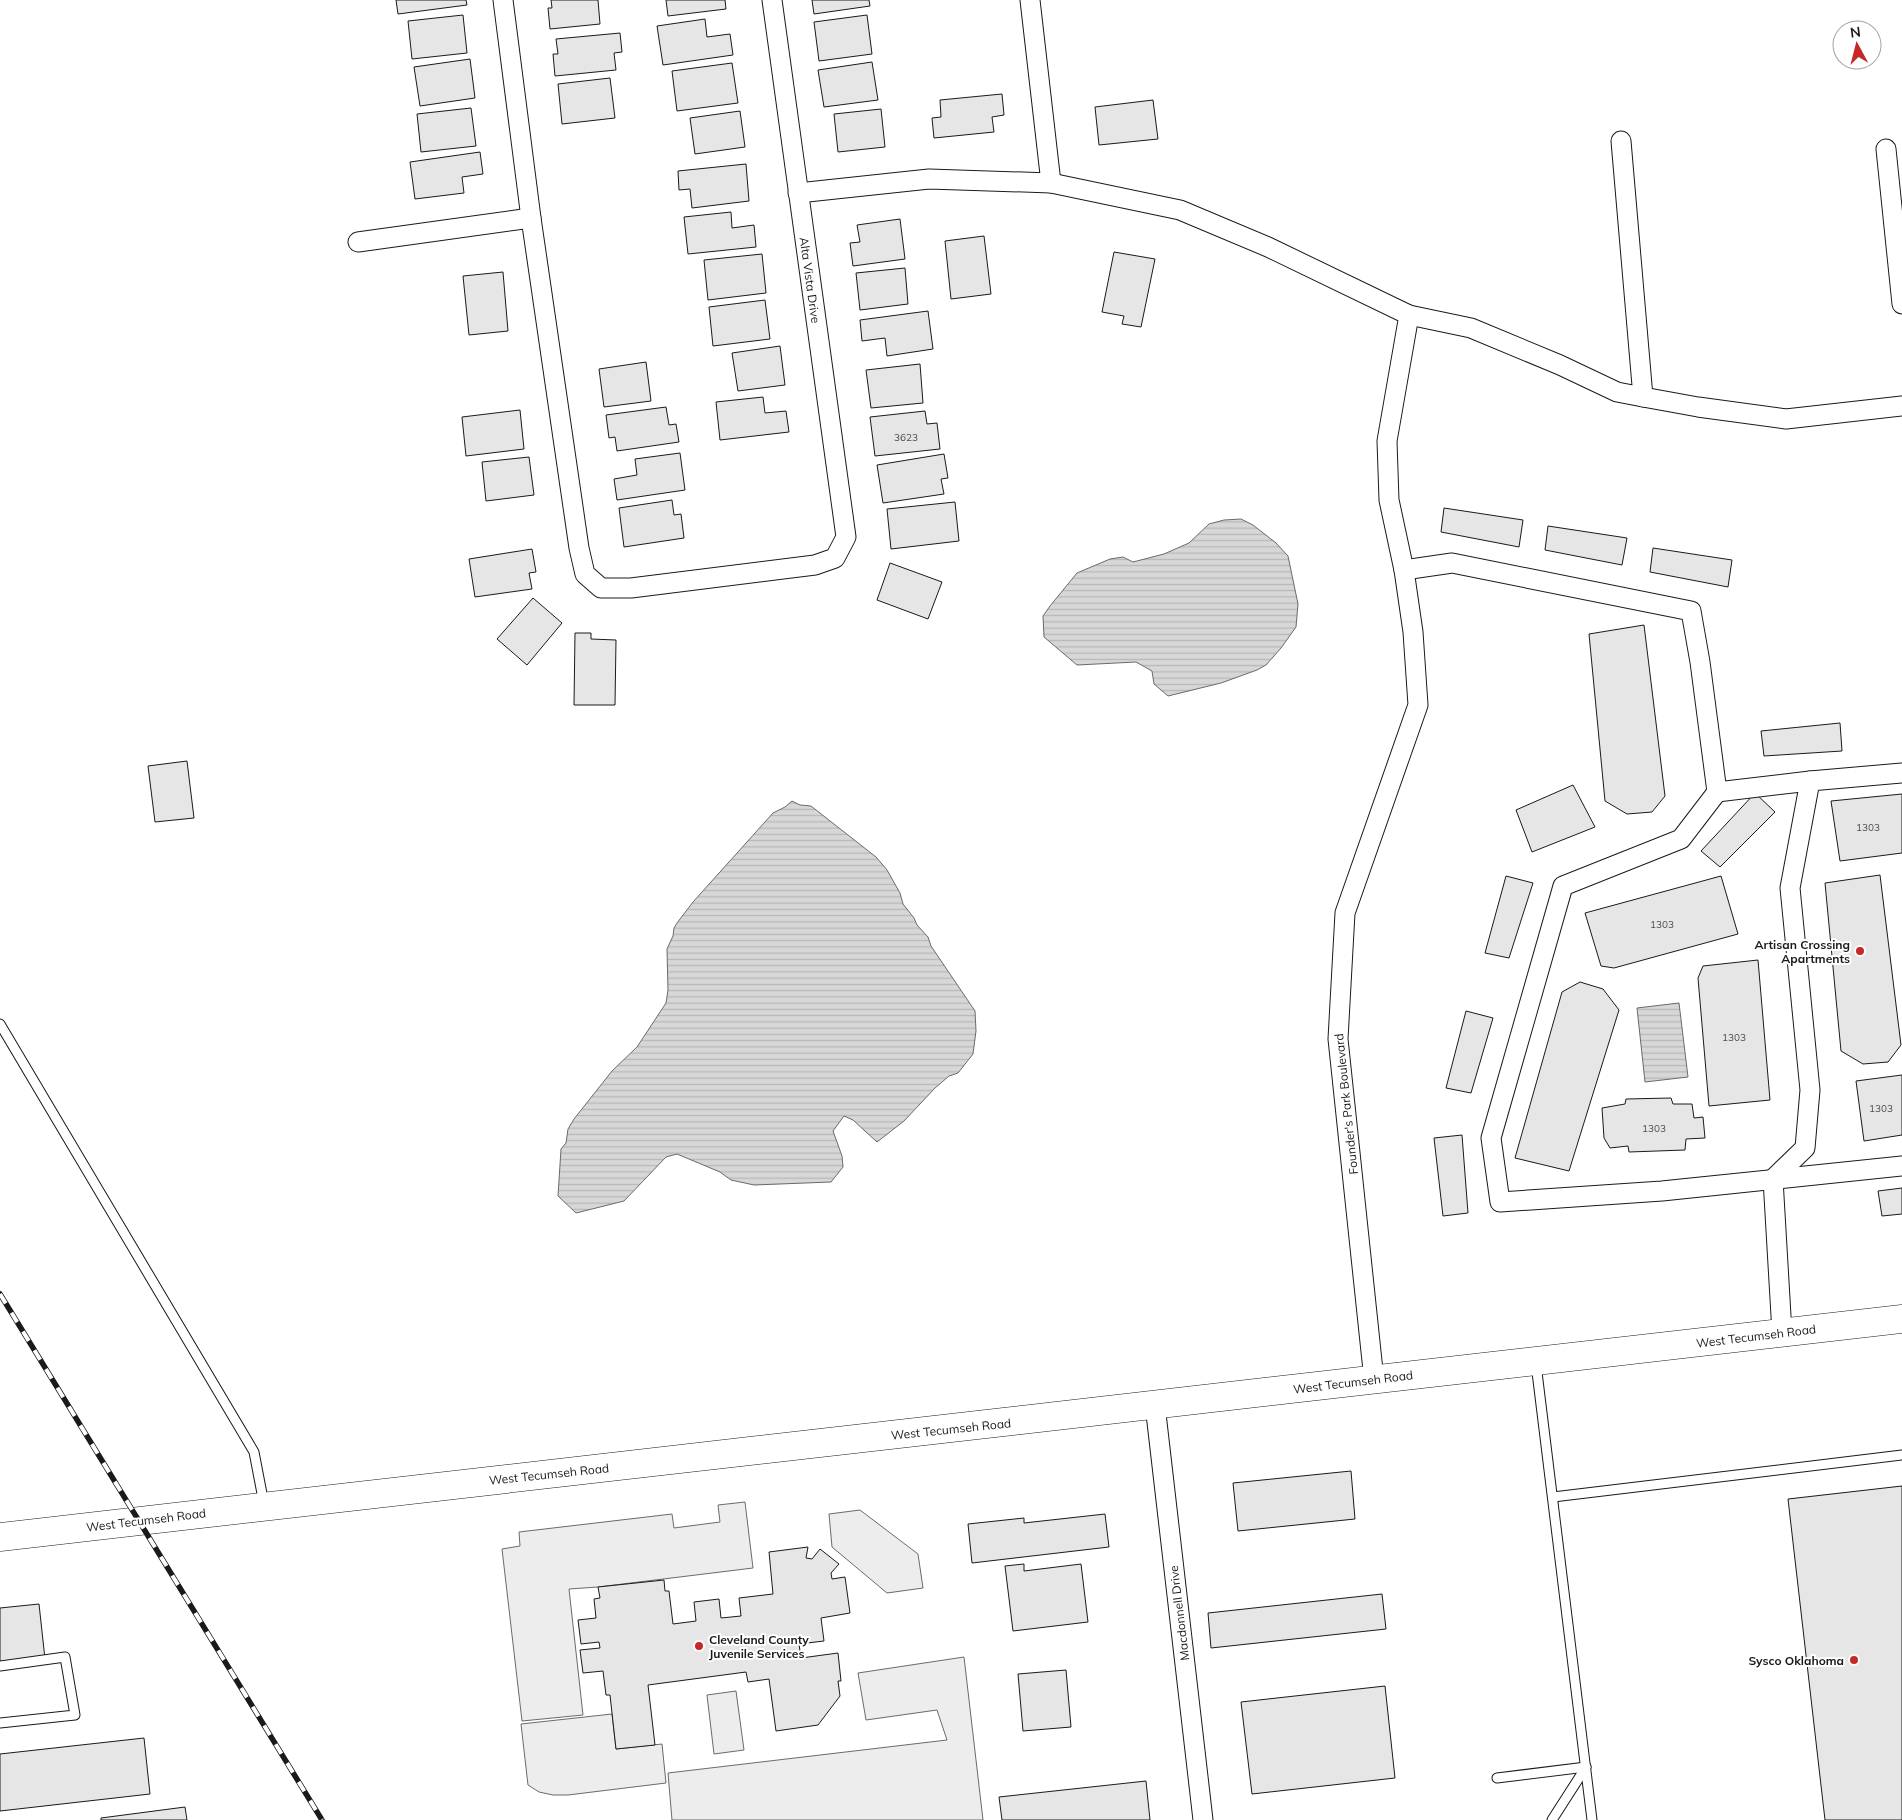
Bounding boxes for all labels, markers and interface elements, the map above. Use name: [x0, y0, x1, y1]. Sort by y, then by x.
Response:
north arrow: [1832, 20, 1882, 70]
text: N: [1849, 23, 1862, 42]
street label: Alta Vista Drive: [797, 236, 823, 324]
house number: 3623: [894, 431, 918, 444]
house number: 1303: [1856, 821, 1880, 834]
house number: 1303: [1650, 918, 1674, 931]
place label: Artisan Crossing Apartments: [1754, 937, 1850, 966]
marker: Artisan Crossing Apartments: [1854, 945, 1866, 957]
house number: 1303: [1722, 1031, 1746, 1044]
street label: Founder's Park Boulevard: [1331, 1033, 1361, 1175]
house number: 1303: [1869, 1102, 1893, 1115]
house number: 1303: [1642, 1122, 1666, 1135]
street label: West Tecumseh Road: [1695, 1321, 1817, 1351]
street label: West Tecumseh Road: [1292, 1367, 1414, 1397]
street label: West Tecumseh Road: [890, 1415, 1012, 1443]
street label: West Tecumseh Road: [488, 1460, 610, 1488]
street label: West Tecumseh Road: [85, 1505, 207, 1535]
street label: Macdonnell Drive: [1166, 1565, 1192, 1661]
place label: Cleveland County Juvenile Services: [709, 1632, 809, 1661]
marker: Cleveland County Juvenile Services: [693, 1640, 705, 1652]
place label: Sysco Oklahoma: [1748, 1653, 1844, 1668]
marker: Sysco Oklahoma: [1848, 1654, 1860, 1666]

